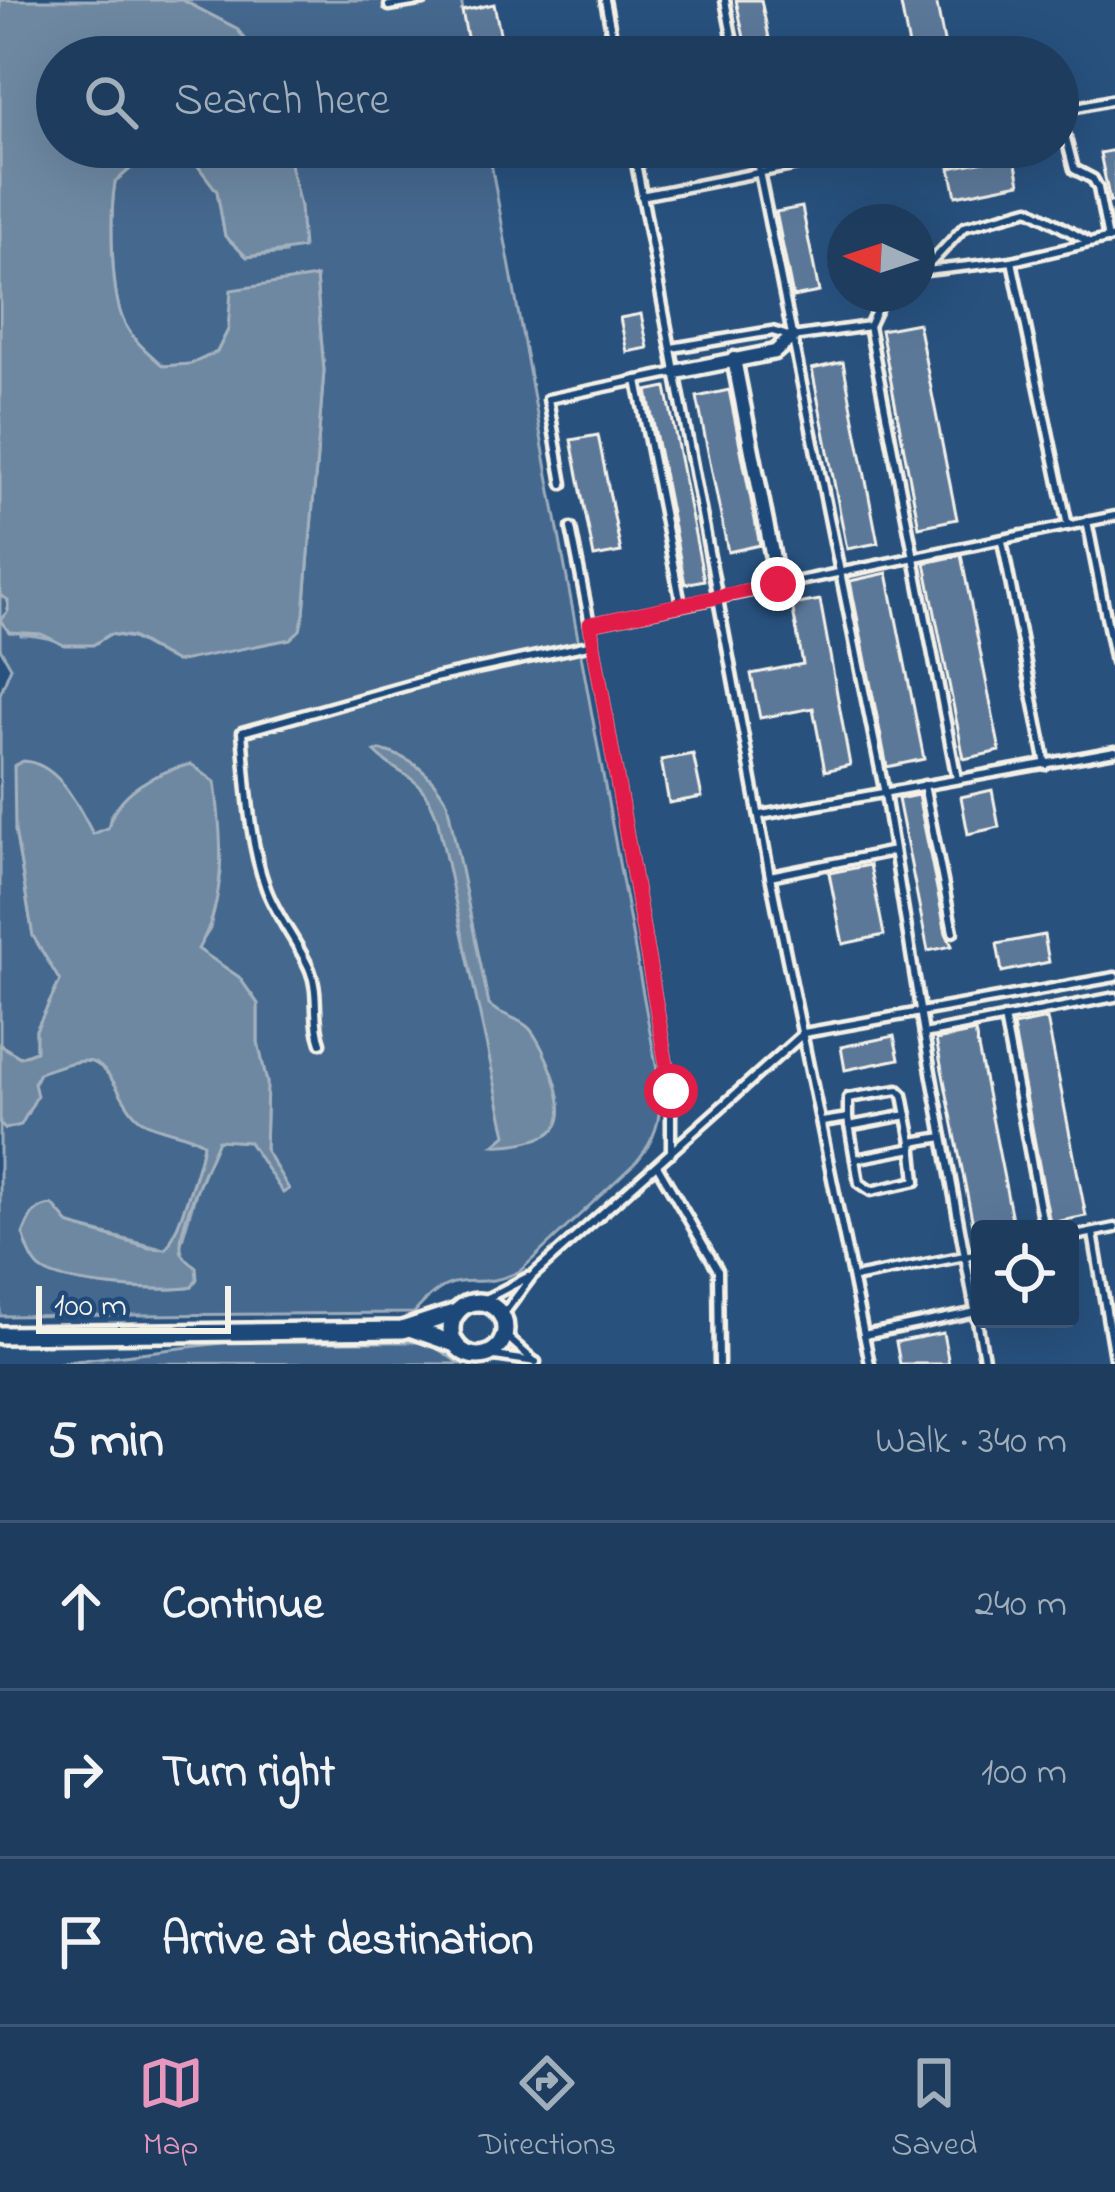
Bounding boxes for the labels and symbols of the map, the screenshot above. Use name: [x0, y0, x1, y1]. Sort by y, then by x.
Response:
north arrow: [827, 204, 935, 312]
route end: [751, 557, 805, 611]
route start: [644, 1064, 698, 1118]
scale bar: [36, 1280, 231, 1333]

